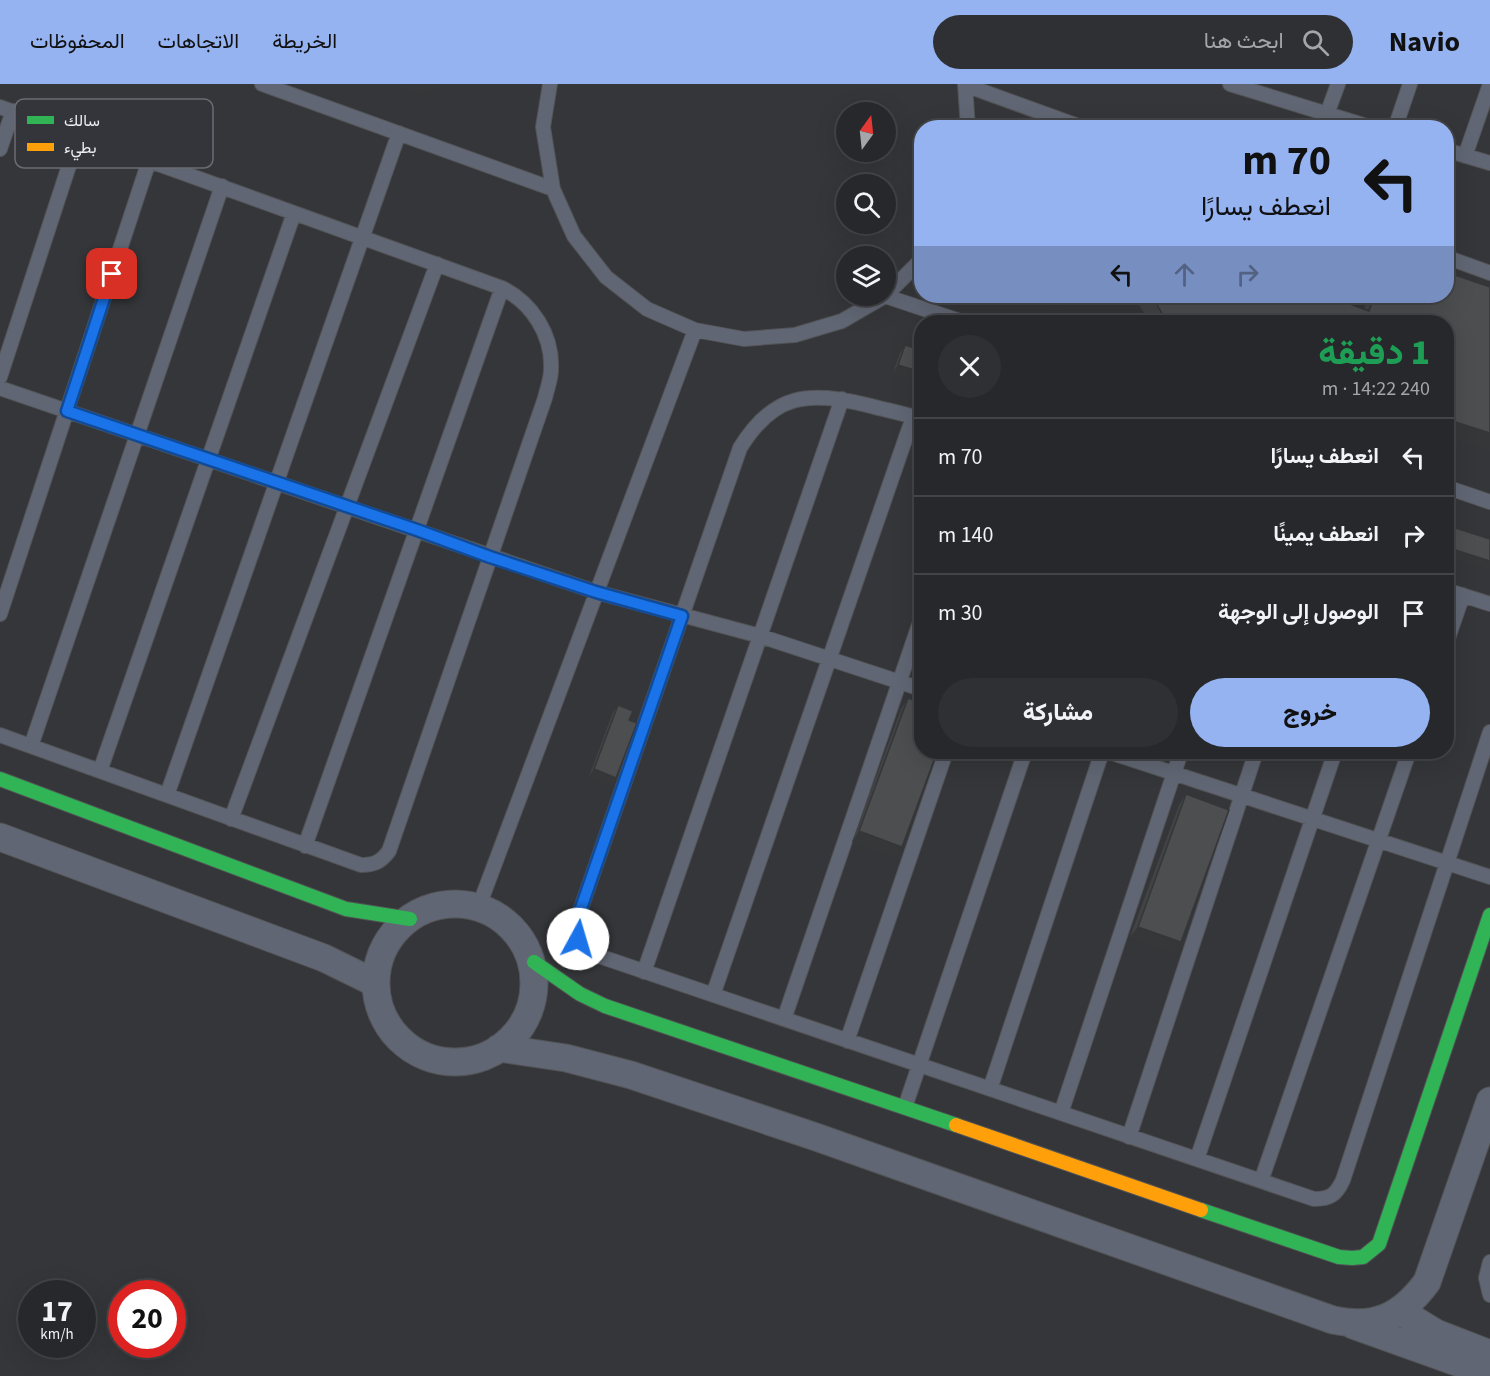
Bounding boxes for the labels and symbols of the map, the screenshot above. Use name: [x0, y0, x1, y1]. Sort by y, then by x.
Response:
legend: [15, 99, 213, 168]
north arrow: [836, 102, 896, 162]
text: سالك: [64, 110, 100, 132]
text: بطيء: [64, 137, 96, 161]
pin: [86, 248, 137, 299]
position arrow: [546, 907, 610, 971]
speed limit sign: 20: [108, 1280, 186, 1358]

